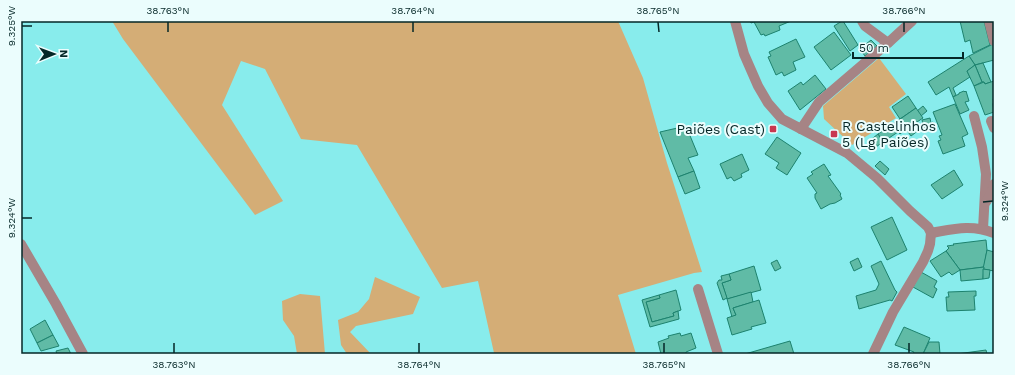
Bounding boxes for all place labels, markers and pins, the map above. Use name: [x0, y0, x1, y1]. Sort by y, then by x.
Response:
place label: R Castelinhos 5 (Lg Paiões): [842, 118, 936, 150]
place label: Paiões (Cast): [676, 121, 765, 137]
marker: Paiões (Cast): [768, 124, 778, 134]
marker: R Castelinhos 5 (Lg Paiões): [829, 129, 839, 139]

